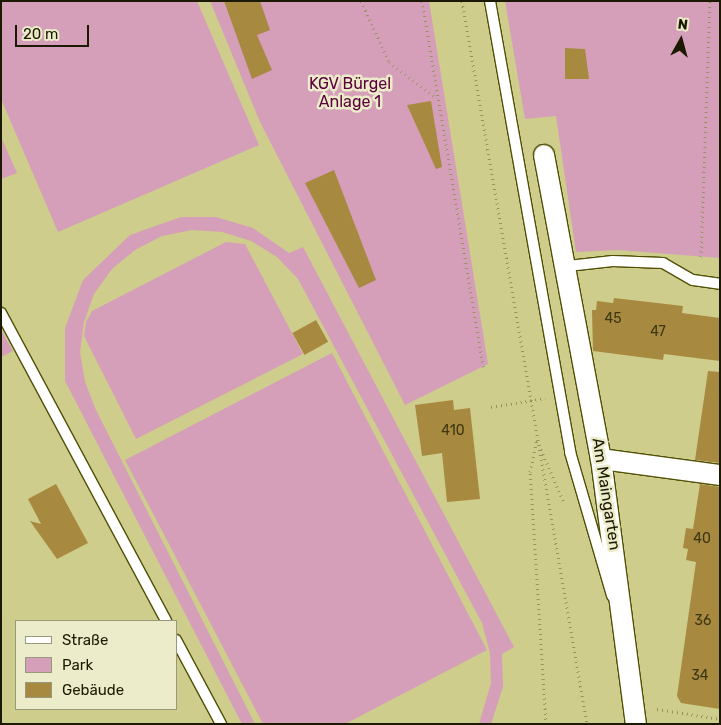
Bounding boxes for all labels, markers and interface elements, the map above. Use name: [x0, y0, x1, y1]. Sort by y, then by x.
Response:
scale bar: [18, 15, 91, 47]
north arrow: [656, 15, 706, 65]
text: N: [677, 16, 689, 34]
text: 20 m: [23, 25, 58, 43]
park label: KGV Bürgel Anlage 1: [309, 74, 391, 112]
house number: 45: [604, 311, 622, 327]
house number: 47: [650, 324, 666, 340]
house number: 410: [441, 423, 465, 439]
street label: Am Maingarten: [588, 437, 624, 551]
house number: 40: [693, 531, 711, 547]
house number: 36: [695, 613, 711, 629]
legend: [15, 620, 178, 710]
text: Straße: [62, 631, 108, 649]
text: Park: [62, 656, 93, 674]
house number: 34: [691, 668, 709, 684]
text: Gebäude: [62, 681, 124, 699]

